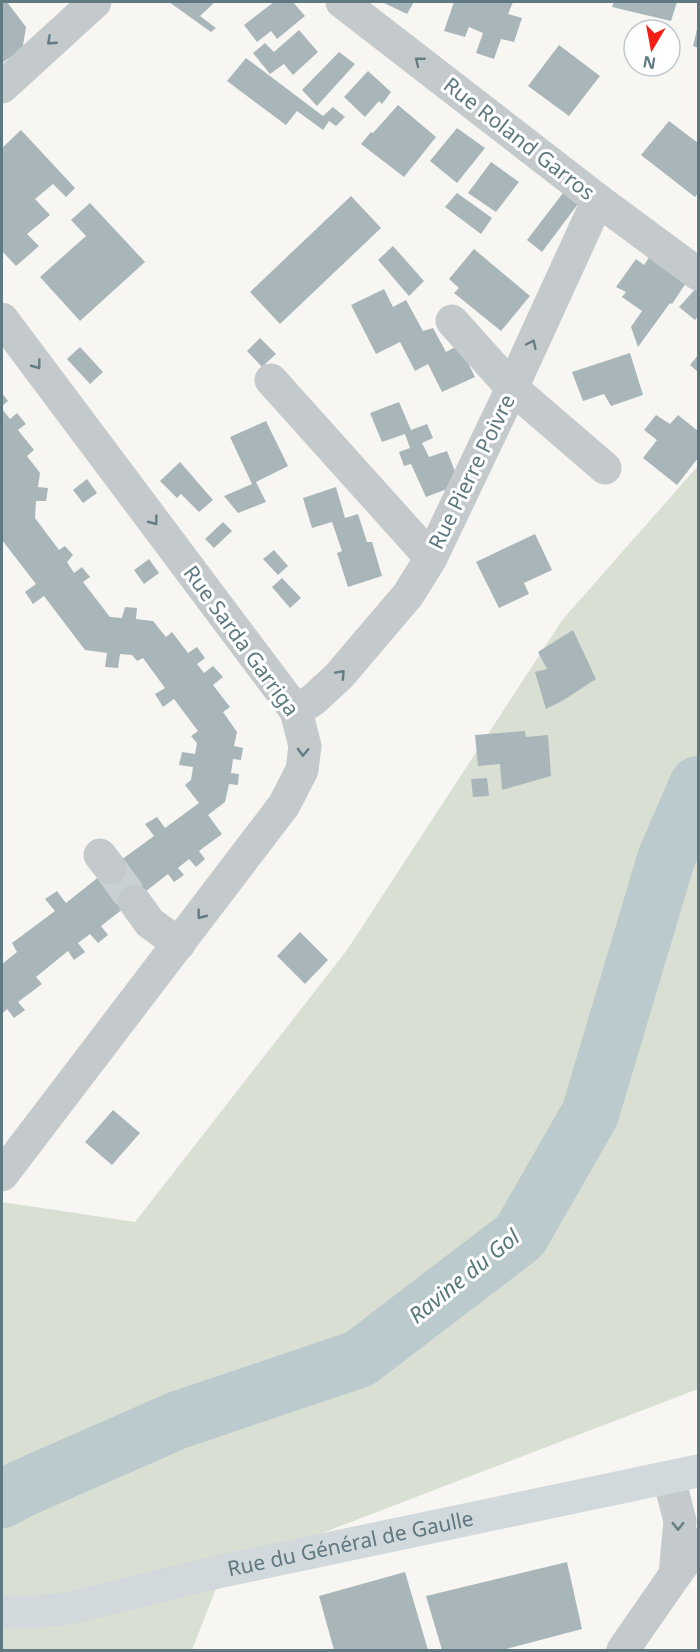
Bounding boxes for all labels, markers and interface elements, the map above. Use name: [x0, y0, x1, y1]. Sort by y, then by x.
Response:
north arrow: [622, 18, 682, 78]
one-way arrow: [48, 34, 58, 45]
text: N: [641, 51, 658, 75]
one-way arrow: [415, 58, 426, 69]
street label: Rue Roland Garros: [438, 70, 601, 206]
one-way arrow: [525, 339, 537, 350]
one-way arrow: [29, 359, 40, 370]
street label: Rue Pierre Poivre: [421, 389, 521, 554]
one-way arrow: [146, 515, 157, 526]
street label: Rue Sarda Garriga: [178, 560, 306, 721]
one-way arrow: [333, 670, 344, 681]
one-way arrow: [297, 748, 310, 757]
one-way arrow: [198, 908, 209, 919]
water label: Ravine du Gol: [402, 1220, 526, 1329]
street label: Rue du Général de Gaulle: [225, 1504, 476, 1582]
one-way arrow: [672, 1521, 684, 1530]

